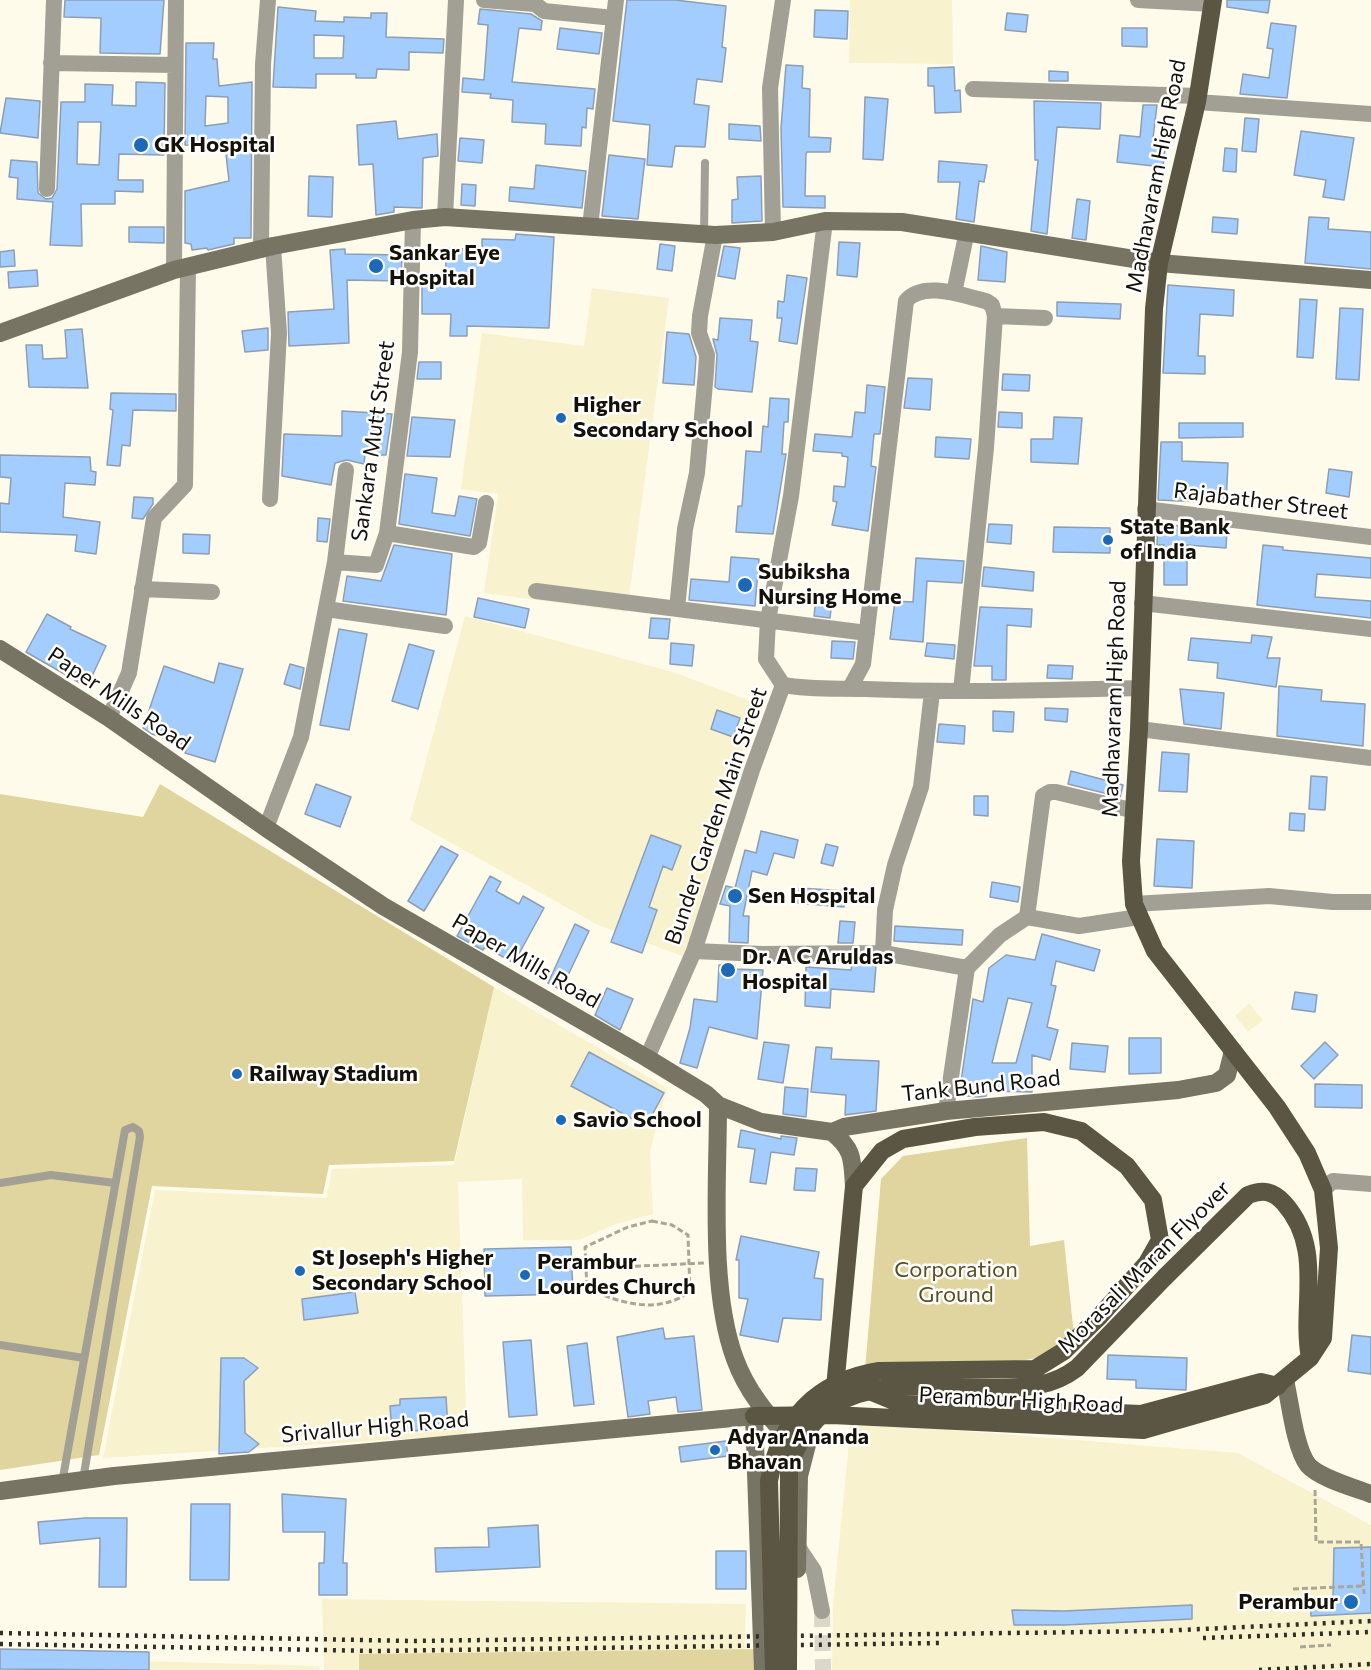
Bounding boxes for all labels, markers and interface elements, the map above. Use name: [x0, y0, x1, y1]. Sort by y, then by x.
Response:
street label: Madhavaram High Road: [1120, 57, 1192, 295]
place label: GK Hospital: [154, 132, 275, 158]
marker: GK Hospital: [132, 136, 150, 154]
place label: Sankar Eye Hospital: [389, 240, 500, 292]
marker: Sankar Eye Hospital: [367, 257, 385, 275]
street label: Sankara Mutt Street: [346, 339, 400, 543]
place label: Higher Secondary School: [573, 392, 753, 444]
marker: Higher Secondary School: [554, 411, 568, 425]
street label: Rajabather Street: [1172, 477, 1350, 525]
place label: State Bank of India: [1120, 514, 1230, 566]
marker: State Bank of India: [1101, 533, 1115, 547]
place label: Subiksha Nursing Home: [758, 559, 902, 610]
marker: Subiksha Nursing Home: [736, 576, 754, 594]
street label: Madhavaram High Road: [1097, 580, 1131, 818]
street label: Paper Mills Road: [43, 642, 195, 756]
street label: Bunder Garden Main Street: [659, 684, 773, 948]
place label: Sen Hospital: [748, 883, 875, 909]
marker: Sen Hospital: [726, 887, 744, 905]
street label: Paper Mills Road: [447, 908, 605, 1014]
place label: Dr. A C Aruldas Hospital: [742, 944, 894, 996]
marker: Dr. A C Aruldas Hospital: [719, 961, 737, 979]
place label: Railway Stadium: [249, 1061, 418, 1087]
street label: Tank Bund Road: [900, 1065, 1062, 1107]
marker: Railway Stadium: [230, 1067, 244, 1081]
place label: Savio School: [573, 1107, 702, 1133]
marker: Savio School: [554, 1113, 568, 1127]
street label: Morasali Maran Flyover: [1052, 1175, 1236, 1359]
place label: St Joseph's Higher Secondary School: [312, 1245, 494, 1296]
place label: Perambur Lourdes Church: [537, 1249, 696, 1300]
park label: Corporation Ground: [894, 1257, 1018, 1308]
marker: St Joseph's Higher Secondary School: [293, 1264, 307, 1278]
marker: Perambur Lourdes Church: [518, 1268, 532, 1282]
street label: Perambur High Road: [918, 1381, 1124, 1419]
street label: Srivallur High Road: [280, 1406, 470, 1448]
place label: Adyar Ananda Bhavan: [727, 1424, 869, 1476]
marker: Adyar Ananda Bhavan: [708, 1443, 722, 1457]
place label: Perambur: [1238, 1589, 1338, 1615]
marker: Perambur: [1342, 1593, 1360, 1611]

